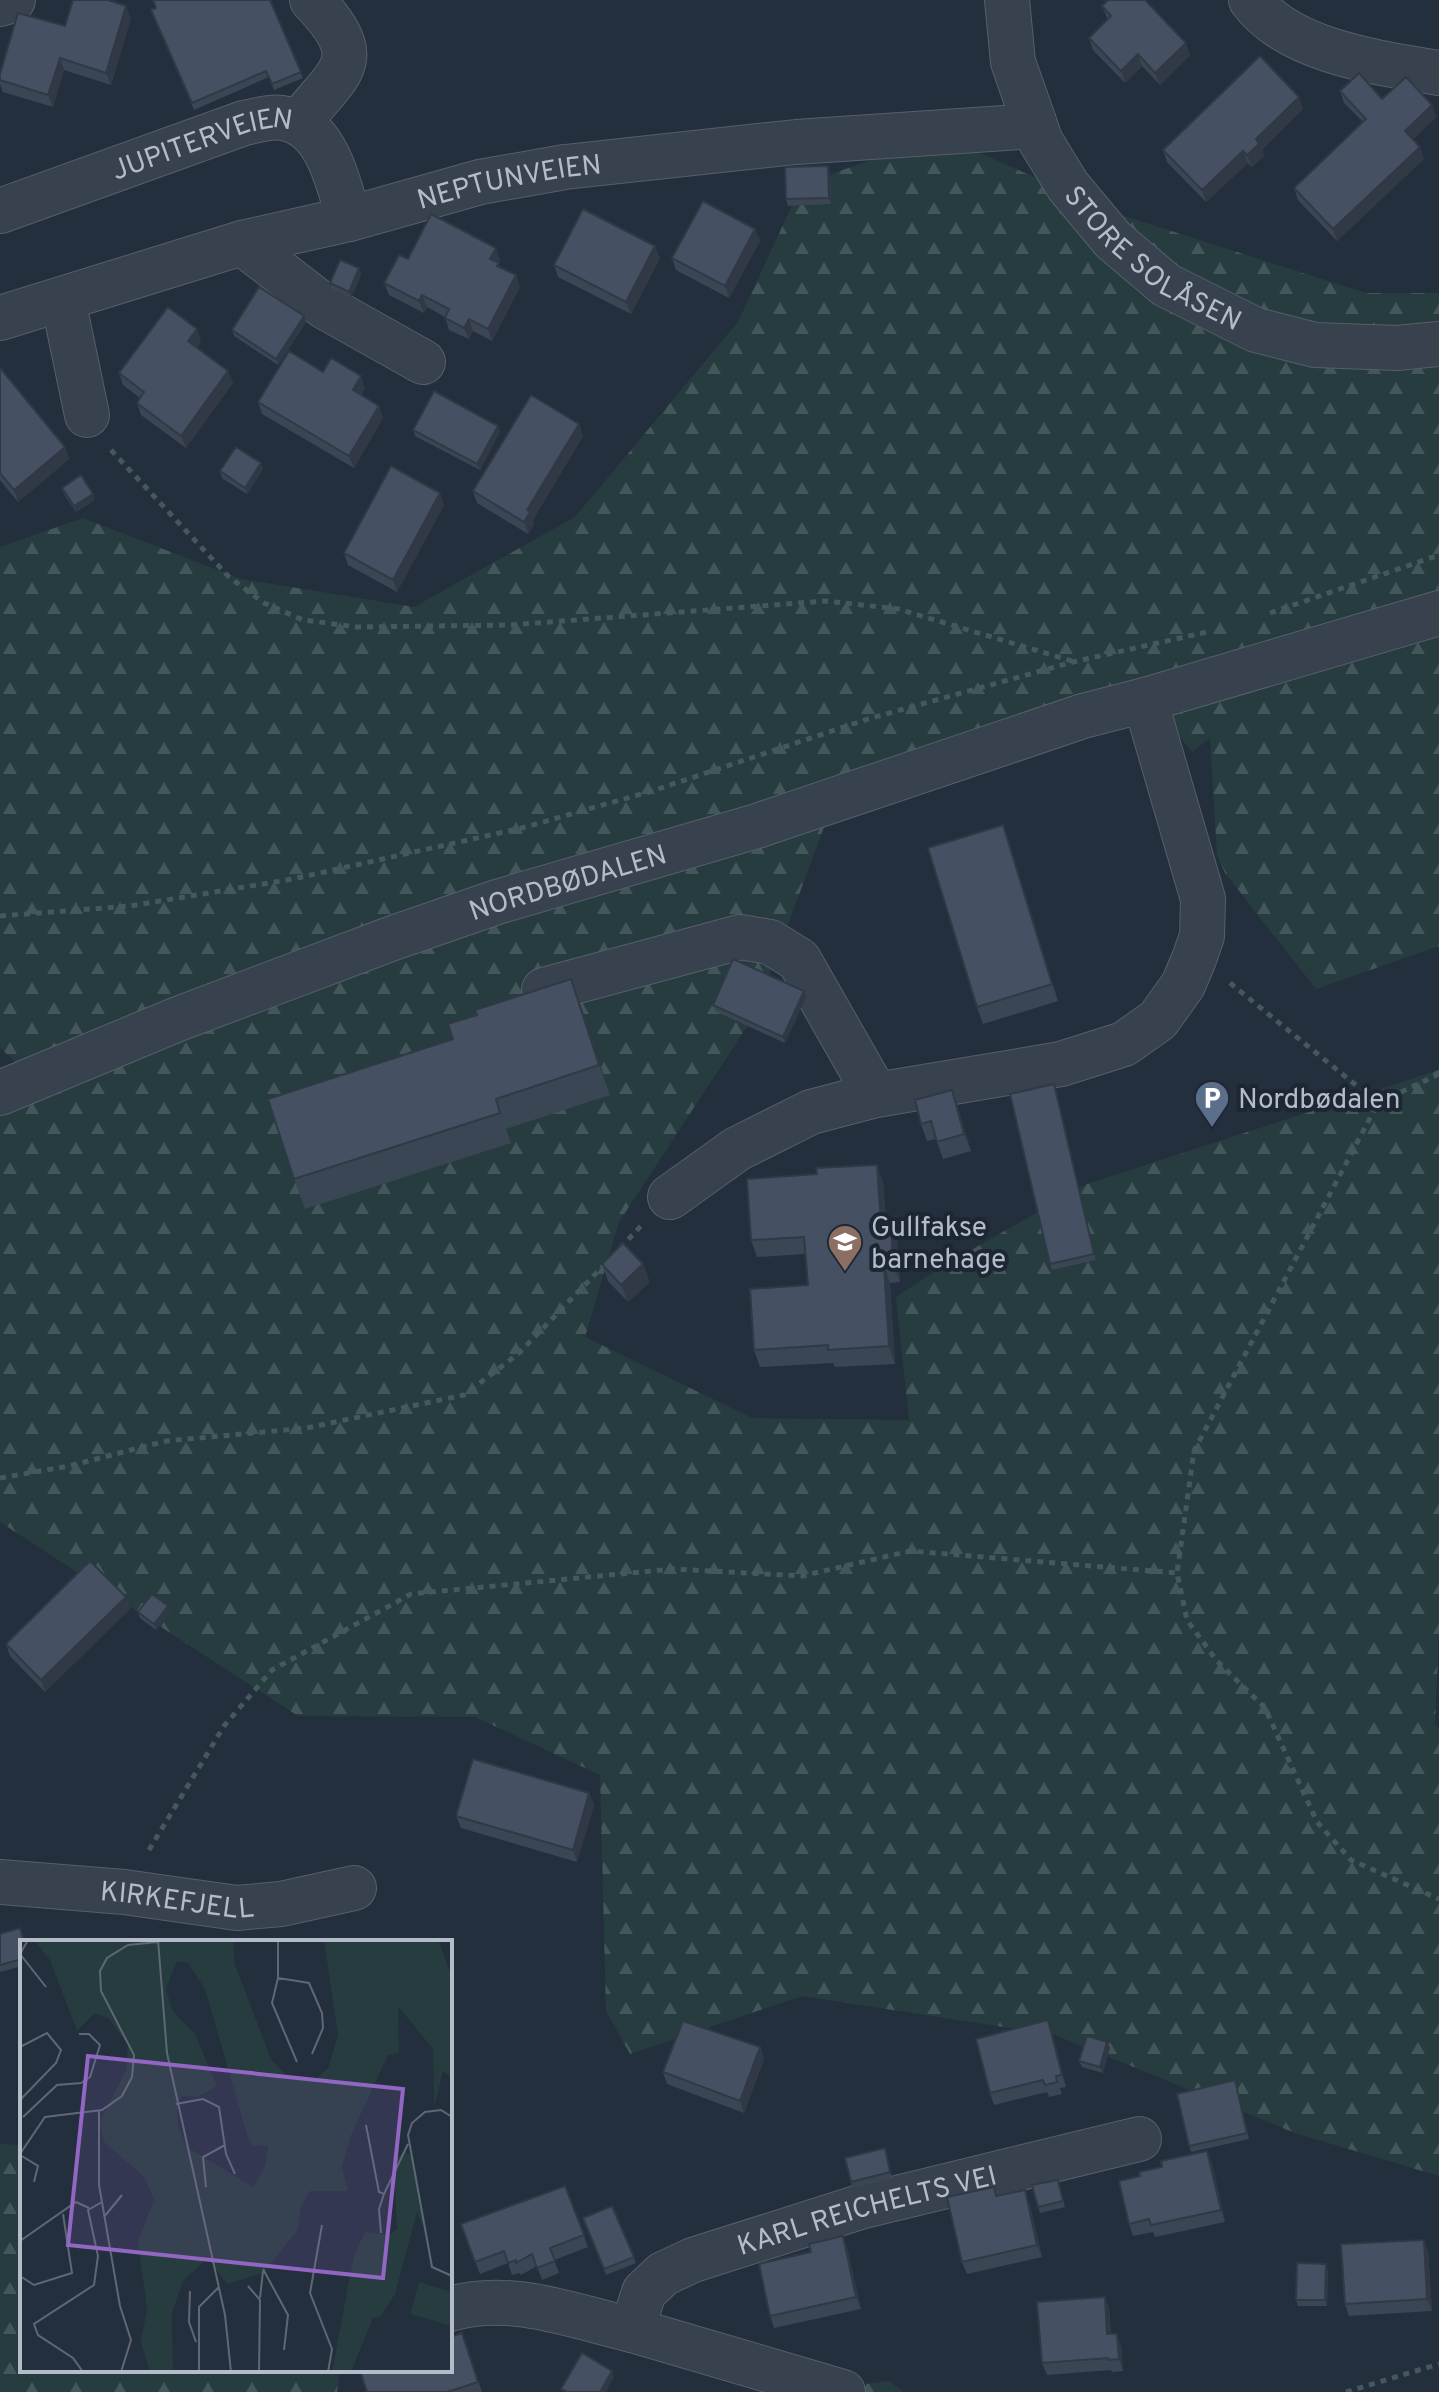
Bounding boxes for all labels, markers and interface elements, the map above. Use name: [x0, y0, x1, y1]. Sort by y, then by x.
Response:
street label: JUPITERVEIEN: [107, 102, 295, 190]
street label: NEPTUNVEIEN: [413, 148, 603, 220]
street label: STORE SOLÅSEN: [1054, 180, 1247, 341]
street label: NORDBØDALEN: [465, 838, 671, 931]
parking icon: Nordbødalen: [1193, 1079, 1231, 1129]
place label: Nordbødalen: [1238, 1083, 1400, 1119]
place label: Gullfakse barnehage: [871, 1211, 1006, 1279]
school or university icon: Gullfakse barnehage: [826, 1223, 864, 1273]
street label: KIRKEFJELL: [99, 1875, 256, 1929]
inset map: [20, 1940, 452, 2372]
street label: KARL REICHELTS VEI: [733, 2159, 1001, 2266]

